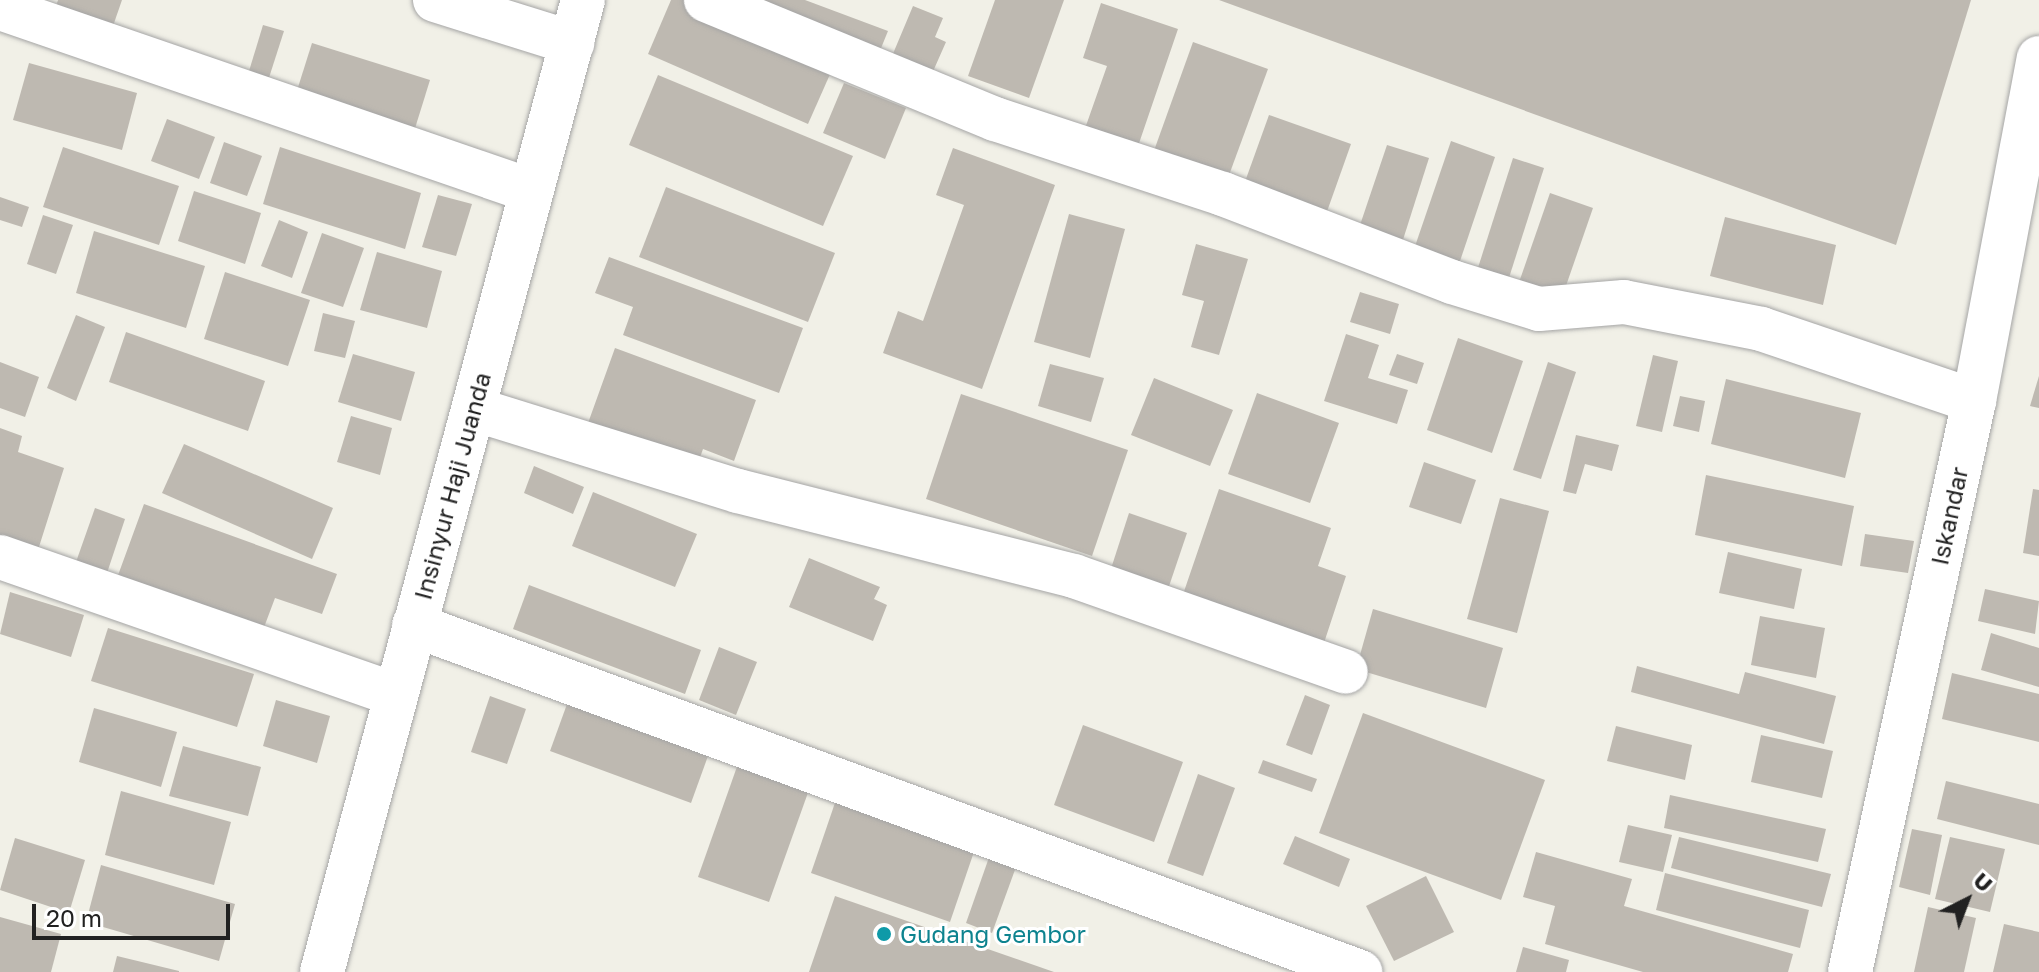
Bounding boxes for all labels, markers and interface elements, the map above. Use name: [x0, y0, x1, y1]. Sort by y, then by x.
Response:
street label: Insinyur Haji Juanda: [408, 369, 496, 603]
street label: Iskandar: [1925, 464, 1973, 568]
north arrow: [1927, 860, 2007, 940]
text: U: [1968, 866, 1998, 897]
scale bar: [36, 888, 234, 938]
text: 20 m: [46, 903, 102, 932]
place label: Gudang Gembor: [900, 920, 1086, 948]
marker: Gudang Gembor: [875, 925, 893, 943]

